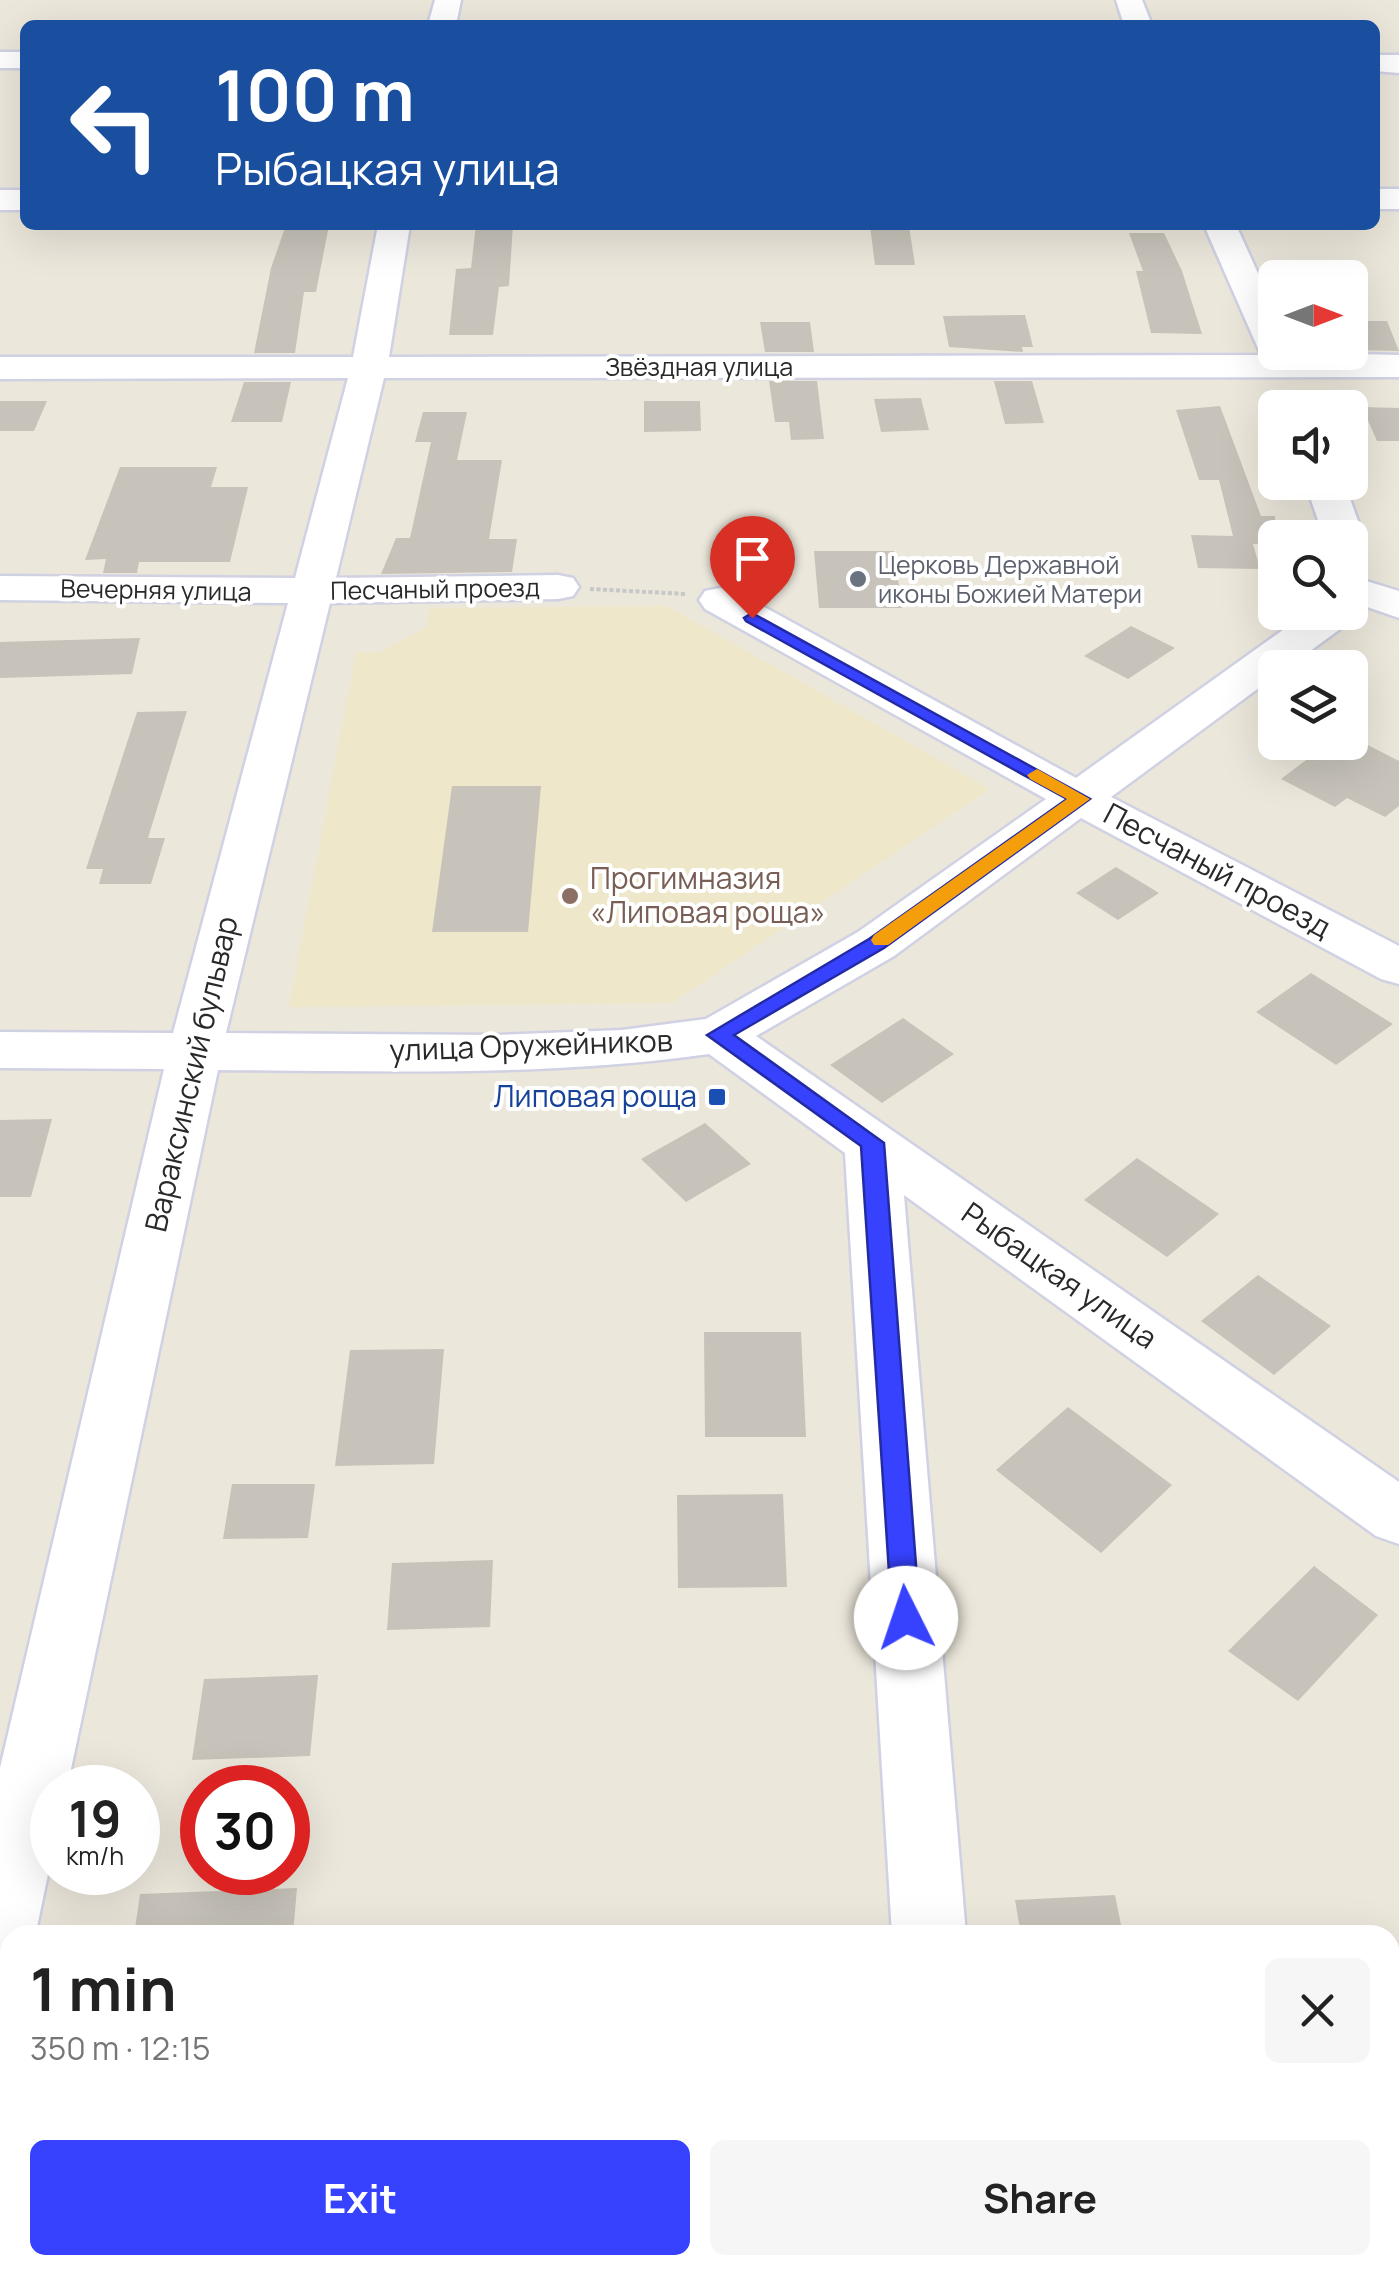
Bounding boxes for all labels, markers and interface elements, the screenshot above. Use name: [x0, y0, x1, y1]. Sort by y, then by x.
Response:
text: 100 m: [215, 46, 415, 142]
icon: left: [50, 60, 180, 190]
text: Рыбацкая улица: [215, 137, 560, 199]
north arrow: [1258, 260, 1368, 370]
map controls: [1258, 260, 1368, 760]
street label: Звёздная улица: [605, 349, 793, 384]
button: sound: [1258, 390, 1368, 500]
pin: [710, 516, 795, 619]
button: search: [1258, 520, 1368, 630]
icon: arrive: [725, 531, 780, 586]
place label: Церковь Державной иконы Божией Матери: [878, 547, 1142, 611]
marker: Церковь Державной иконы Божией Матери: [847, 568, 869, 590]
street label: Песчаный проезд: [330, 569, 540, 608]
street label: Вечерняя улица: [60, 570, 252, 609]
button: layers: [1258, 650, 1368, 760]
street label: Песчаный проезд: [1097, 793, 1338, 947]
place label: Прогимназия «Липовая роща»: [590, 857, 826, 932]
marker: Прогимназия «Липовая роща»: [559, 885, 581, 907]
street label: Вараксинский бульвар: [134, 912, 247, 1235]
street label: улица Оружейников: [389, 1019, 673, 1070]
place label: Липовая роща: [494, 1075, 697, 1116]
marker: Липовая роща: [706, 1086, 728, 1108]
street label: Рыбацкая улица: [954, 1192, 1166, 1357]
position arrow: [854, 1566, 958, 1670]
speed limit sign: 30: [180, 1765, 310, 1895]
text: 19: [69, 1784, 121, 1852]
text: km/h: [66, 1838, 124, 1873]
text: 1 min: [30, 1947, 177, 2029]
button: close: [1265, 1958, 1370, 2063]
text: 350 m · 12:15: [30, 2026, 211, 2070]
button: Exit: [30, 2140, 690, 2255]
button: Share: [710, 2140, 1370, 2255]

